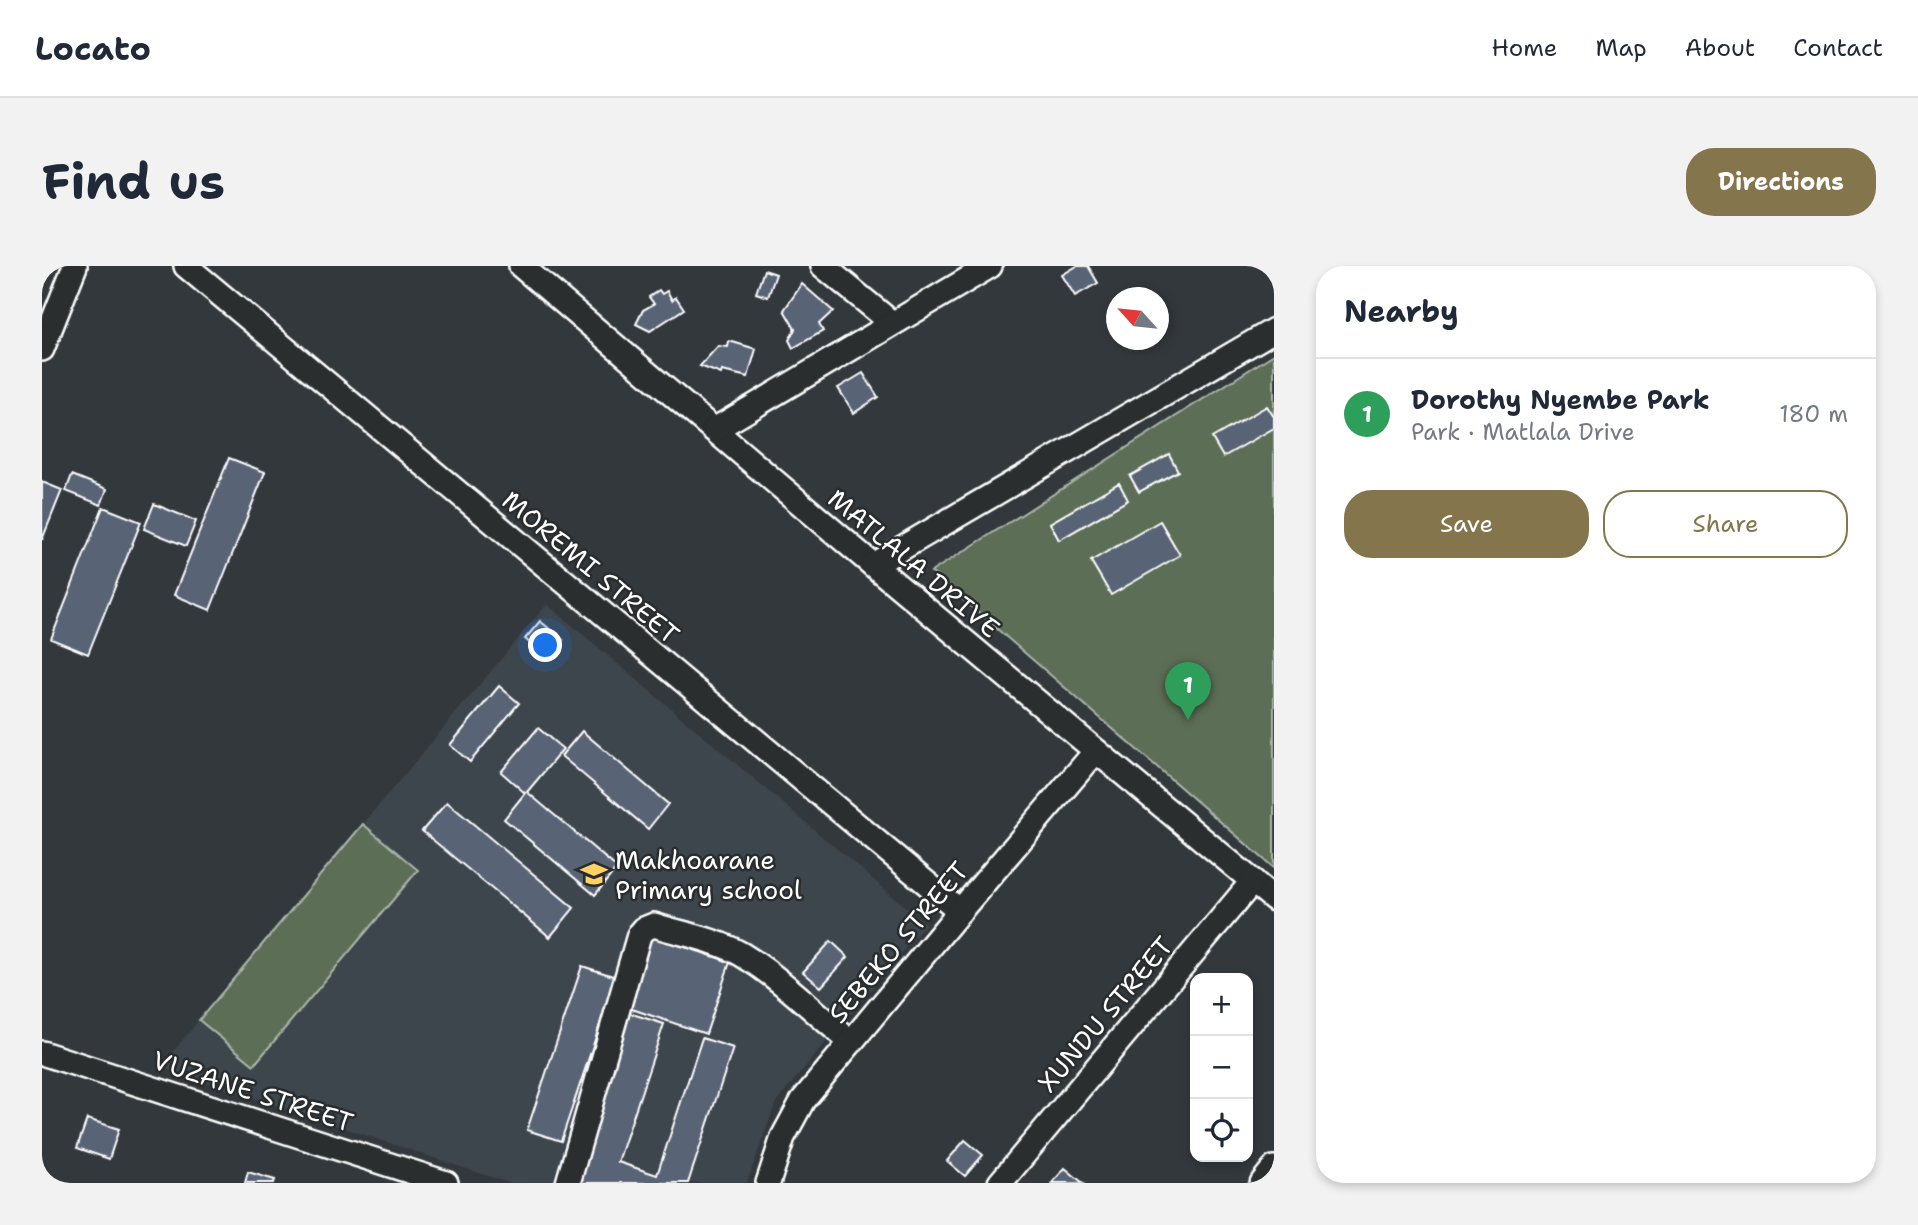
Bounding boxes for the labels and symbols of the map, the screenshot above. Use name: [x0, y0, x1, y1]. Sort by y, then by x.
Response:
north arrow: [1106, 287, 1169, 350]
street label: MATLALA DRIVE: [821, 481, 1007, 645]
street label: MOREMI STREET: [495, 483, 687, 651]
your location: [528, 628, 562, 662]
pin: 1: [1165, 662, 1211, 720]
place label: Makhoarane Primary school: [615, 842, 802, 907]
street label: SEBEKO STREET: [820, 854, 976, 1030]
school or university icon: Makhoarane Primary school: [579, 859, 609, 889]
street label: XUNDU STREET: [1030, 929, 1180, 1099]
street label: VUZANE STREET: [148, 1042, 358, 1140]

